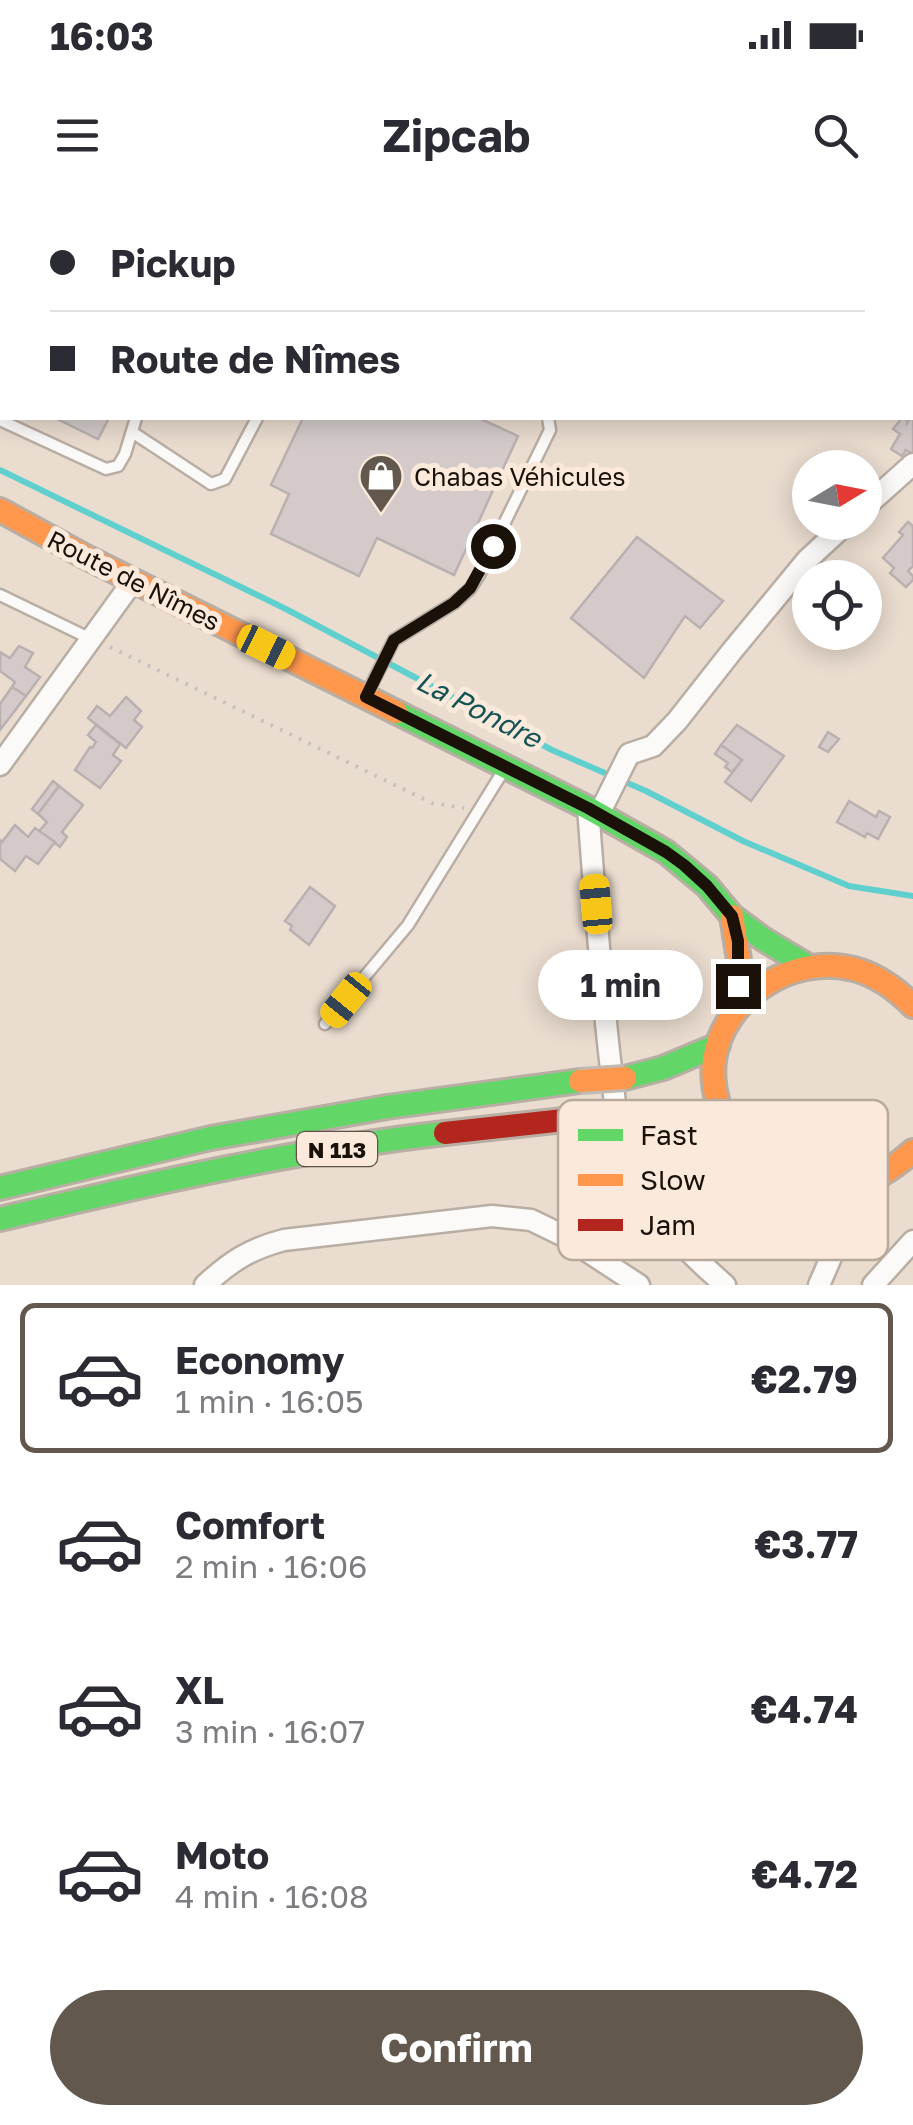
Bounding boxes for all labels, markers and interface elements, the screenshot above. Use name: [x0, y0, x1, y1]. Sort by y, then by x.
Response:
text: 16:03: [50, 13, 154, 58]
icon: menu: [50, 108, 105, 163]
text: Zipcab: [382, 108, 531, 162]
icon: search: [808, 108, 863, 163]
text: Pickup: [110, 240, 236, 285]
text: Route de Nîmes: [110, 336, 401, 381]
north arrow: [792, 450, 882, 540]
map controls: [792, 450, 882, 650]
shop icon: Chabas Véhicules: [358, 453, 404, 514]
place label: Chabas Véhicules: [414, 461, 626, 492]
street label: Route de Nîmes: [43, 523, 225, 637]
route start: [471, 524, 516, 569]
button: locate: [792, 560, 882, 650]
car: [232, 620, 300, 674]
water label: La Pondre: [411, 664, 548, 755]
car: [578, 873, 614, 935]
callout: 1 min: [538, 951, 703, 1021]
route end: [716, 964, 761, 1009]
text: 1 min: [580, 966, 661, 1004]
car: [315, 967, 377, 1033]
legend: [558, 1100, 888, 1260]
text: Fast: [640, 1118, 698, 1151]
road number: N 113: [297, 1132, 377, 1166]
text: Slow: [640, 1163, 706, 1196]
text: Jam: [640, 1208, 696, 1241]
icon: car: [55, 1333, 145, 1423]
text: Economy: [175, 1337, 344, 1382]
text: €2.79: [751, 1356, 858, 1401]
text: 1 min · 16:05: [175, 1382, 364, 1420]
icon: car: [55, 1498, 145, 1588]
text: Comfort: [175, 1502, 325, 1547]
text: €3.77: [754, 1521, 858, 1566]
text: 2 min · 16:06: [175, 1547, 367, 1585]
icon: car: [55, 1663, 145, 1753]
text: XL: [175, 1667, 224, 1712]
text: €4.74: [751, 1686, 858, 1731]
text: 3 min · 16:07: [175, 1712, 365, 1750]
icon: car: [55, 1828, 145, 1918]
text: Moto: [175, 1832, 269, 1877]
text: €4.72: [751, 1851, 858, 1896]
text: 4 min · 16:08: [175, 1877, 369, 1915]
button: Confirm: [50, 1990, 863, 2105]

